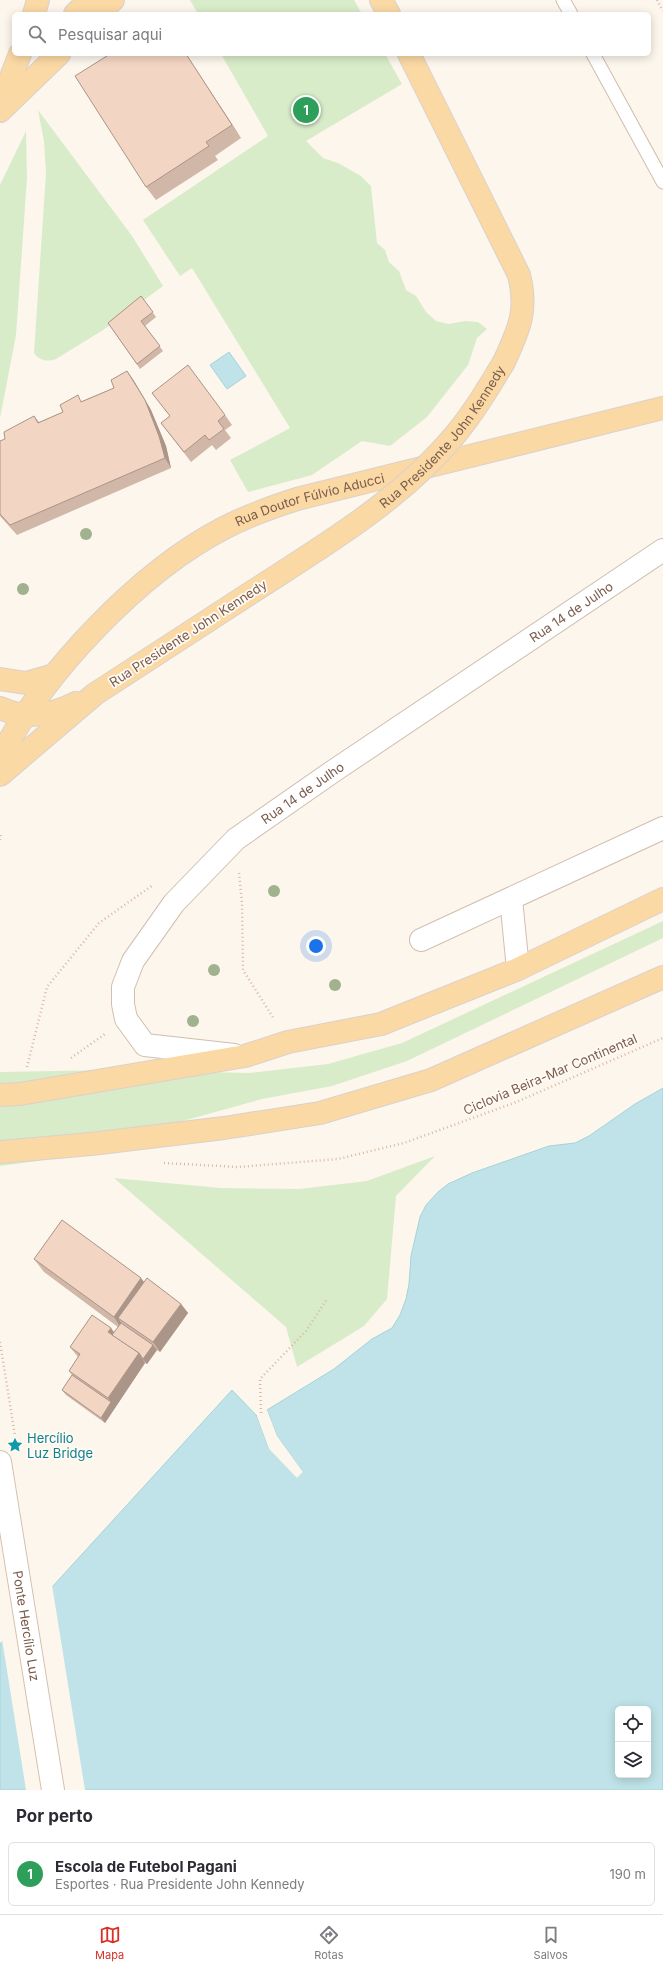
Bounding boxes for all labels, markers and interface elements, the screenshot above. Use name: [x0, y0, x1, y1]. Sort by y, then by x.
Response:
search box: [12, 12, 651, 56]
icon: search: [26, 23, 48, 45]
text: Pesquisar aqui: [58, 25, 162, 44]
pin: 1: [293, 95, 319, 125]
street label: Rua Presidente John Kennedy: [376, 362, 508, 511]
street label: Rua Doutor Fúlvio Aducci: [232, 470, 386, 529]
street label: Rua Presidente John Kennedy: [106, 576, 270, 690]
street label: Rua 14 de Julho: [526, 578, 616, 645]
street label: Rua 14 de Julho: [258, 758, 347, 827]
your location: [306, 936, 326, 956]
street label: Ciclovia Beira-Mar Continental: [461, 1030, 639, 1118]
place label: Hercílio Luz Bridge: [27, 1430, 93, 1461]
place icon: Hercílio Luz Bridge: [6, 1436, 24, 1454]
street label: Ponte Hercílio Luz: [10, 1569, 43, 1682]
map controls: [615, 1706, 651, 1778]
button: locate: [615, 1706, 651, 1742]
button: layers: [615, 1742, 651, 1778]
text: Por perto: [16, 1806, 93, 1826]
text: Escola de Futebol Pagani: [55, 1857, 237, 1876]
text: 1: [27, 1866, 33, 1882]
text: 190 m: [609, 1866, 646, 1882]
text: Esportes · Rua Presidente John Kennedy: [55, 1876, 305, 1892]
tab: Mapa: [95, 1924, 124, 1962]
tab: Rotas: [314, 1924, 343, 1962]
tab: Salvos: [534, 1924, 568, 1962]

